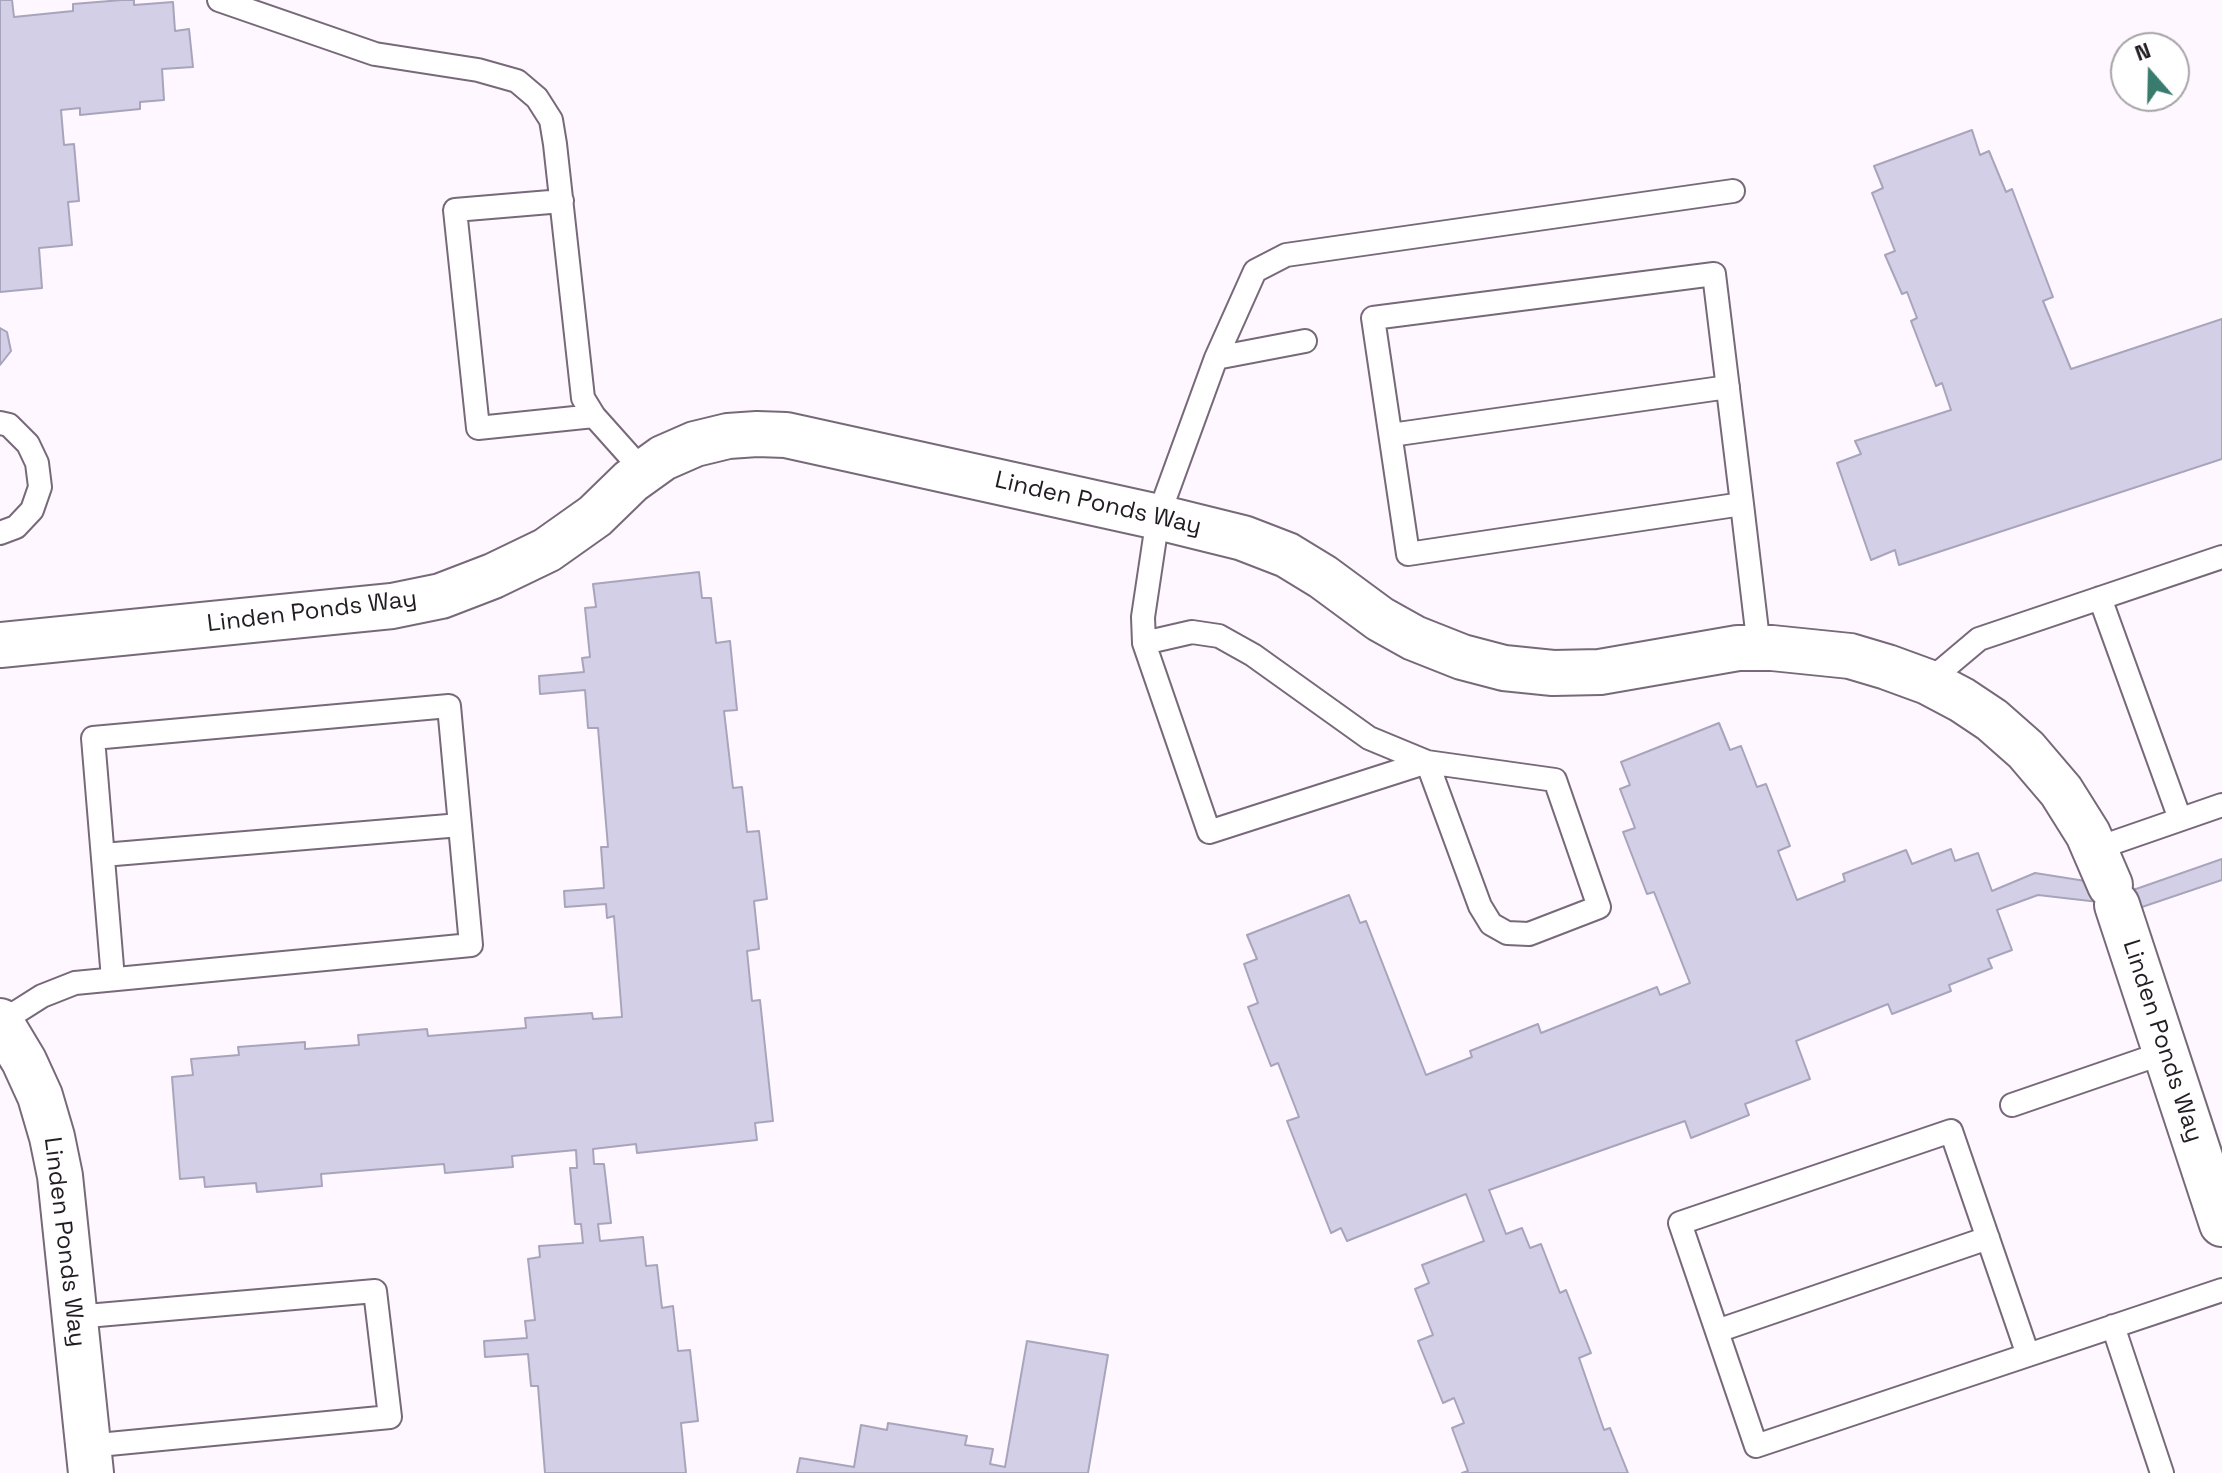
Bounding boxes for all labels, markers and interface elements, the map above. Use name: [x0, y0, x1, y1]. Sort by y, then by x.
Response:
north arrow: [2110, 32, 2190, 112]
text: N: [2131, 36, 2154, 67]
street label: Linden Ponds Way: [992, 466, 1204, 542]
street label: Linden Ponds Way: [206, 585, 418, 639]
street label: Linden Ponds Way: [2116, 936, 2208, 1146]
street label: Linden Ponds Way: [37, 1136, 91, 1348]

